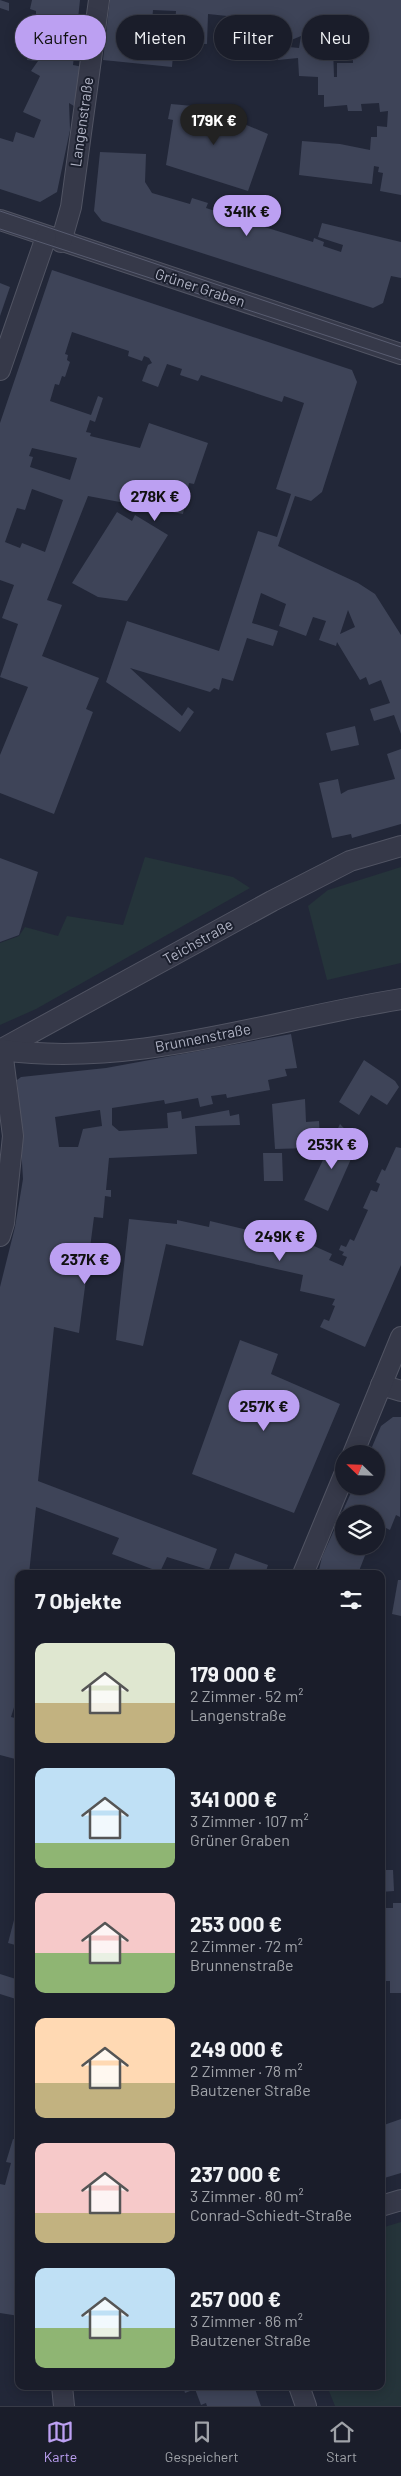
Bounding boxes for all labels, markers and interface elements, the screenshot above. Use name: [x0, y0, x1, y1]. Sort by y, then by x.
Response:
chip: Kaufen: [15, 15, 106, 60]
chip: Mieten: [116, 15, 204, 60]
chip: Filter: [214, 15, 292, 60]
chip: Neu: [302, 15, 369, 60]
street label: Langenstraße: [66, 76, 96, 168]
pin: 179K €: [173, 104, 255, 146]
text: 179K €: [191, 110, 237, 129]
pin: 341K €: [206, 194, 288, 237]
text: 341K €: [224, 201, 270, 220]
street label: Grüner Graben: [153, 264, 248, 310]
pin: 278K €: [114, 480, 196, 522]
text: 278K €: [131, 486, 179, 505]
street label: Teichstraße: [159, 915, 236, 968]
street label: Brunnenstraße: [153, 1019, 252, 1055]
pin: 253K €: [291, 1128, 373, 1170]
text: 253K €: [307, 1134, 357, 1153]
pin: 249K €: [239, 1220, 321, 1262]
text: 249K €: [255, 1226, 305, 1245]
pin: 237K €: [44, 1242, 126, 1285]
text: 237K €: [61, 1249, 109, 1268]
pin: 257K €: [223, 1390, 305, 1432]
text: 257K €: [240, 1396, 288, 1415]
north arrow: [335, 1445, 385, 1495]
map controls: [335, 1445, 385, 1555]
button: layers: [335, 1505, 385, 1555]
icon: filters: [337, 1586, 365, 1614]
text: 7 Objekte: [35, 1588, 122, 1613]
text: 179 000 €: [190, 1661, 277, 1686]
icon: home: [75, 1663, 135, 1723]
text: 2 Zimmer · 52 m²: [190, 1686, 304, 1705]
text: Langenstraße: [190, 1705, 287, 1724]
text: 341 000 €: [190, 1786, 277, 1811]
icon: home: [75, 1788, 135, 1848]
text: 3 Zimmer · 107 m²: [190, 1811, 309, 1830]
text: Grüner Graben: [190, 1830, 290, 1849]
text: 253 000 €: [190, 1911, 282, 1936]
icon: home: [75, 1913, 135, 1973]
text: 2 Zimmer · 72 m²: [190, 1936, 303, 1955]
text: Brunnenstraße: [190, 1955, 294, 1974]
text: 249 000 €: [190, 2036, 283, 2061]
icon: home: [75, 2038, 135, 2098]
text: 2 Zimmer · 78 m²: [190, 2061, 303, 2080]
text: Bautzener Straße: [190, 2080, 311, 2099]
text: 237 000 €: [190, 2161, 281, 2186]
icon: home: [75, 2163, 135, 2223]
text: 3 Zimmer · 80 m²: [190, 2186, 304, 2205]
text: Conrad-Schiedt-Straße: [190, 2205, 352, 2224]
text: 257 000 €: [190, 2286, 281, 2311]
icon: home: [75, 2288, 135, 2348]
text: 3 Zimmer · 86 m²: [190, 2311, 303, 2330]
text: Bautzener Straße: [190, 2330, 311, 2349]
tab: Karte: [44, 2418, 77, 2465]
tab: Gespeichert: [165, 2418, 239, 2465]
tab: Start: [326, 2418, 357, 2465]

